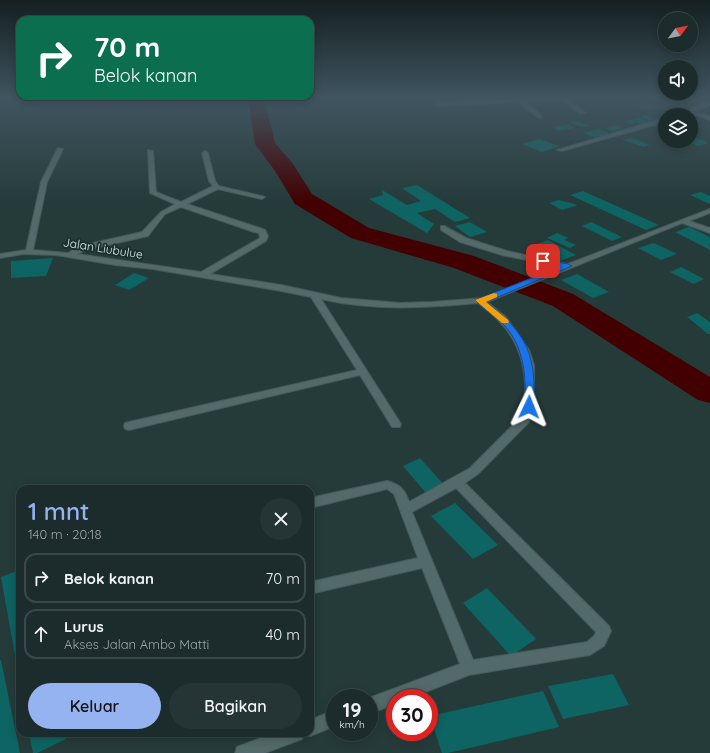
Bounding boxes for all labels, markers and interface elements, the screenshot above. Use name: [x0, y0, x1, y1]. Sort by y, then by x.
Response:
north arrow: [658, 12, 698, 52]
map controls: [658, 12, 698, 148]
text: 70 m: [94, 29, 160, 64]
icon: right: [28, 32, 80, 84]
button: sound: [658, 60, 698, 100]
text: Belok kanan: [94, 64, 197, 87]
button: layers: [658, 108, 698, 148]
street label: Jalan Liubulue: [62, 234, 144, 262]
pin: [526, 244, 560, 278]
icon: arrive: [532, 250, 554, 272]
position arrow: [508, 386, 550, 428]
text: 1 mnt: [28, 496, 89, 526]
button: close: [260, 498, 302, 540]
text: 140 m · 20:18: [28, 526, 101, 542]
icon: right: [30, 567, 52, 589]
text: Belok kanan: [64, 569, 154, 588]
text: 70 m: [266, 569, 300, 588]
text: Lurus: [64, 617, 104, 636]
icon: ahead: [30, 623, 52, 645]
text: 40 m: [265, 625, 300, 644]
text: Akses Jalan Ambo Matti: [64, 636, 209, 652]
button: Keluar: [28, 683, 161, 729]
button: Bagikan: [169, 683, 302, 729]
speed limit sign: 30: [386, 689, 438, 741]
text: 19: [342, 697, 362, 722]
text: km/h: [339, 718, 365, 731]

